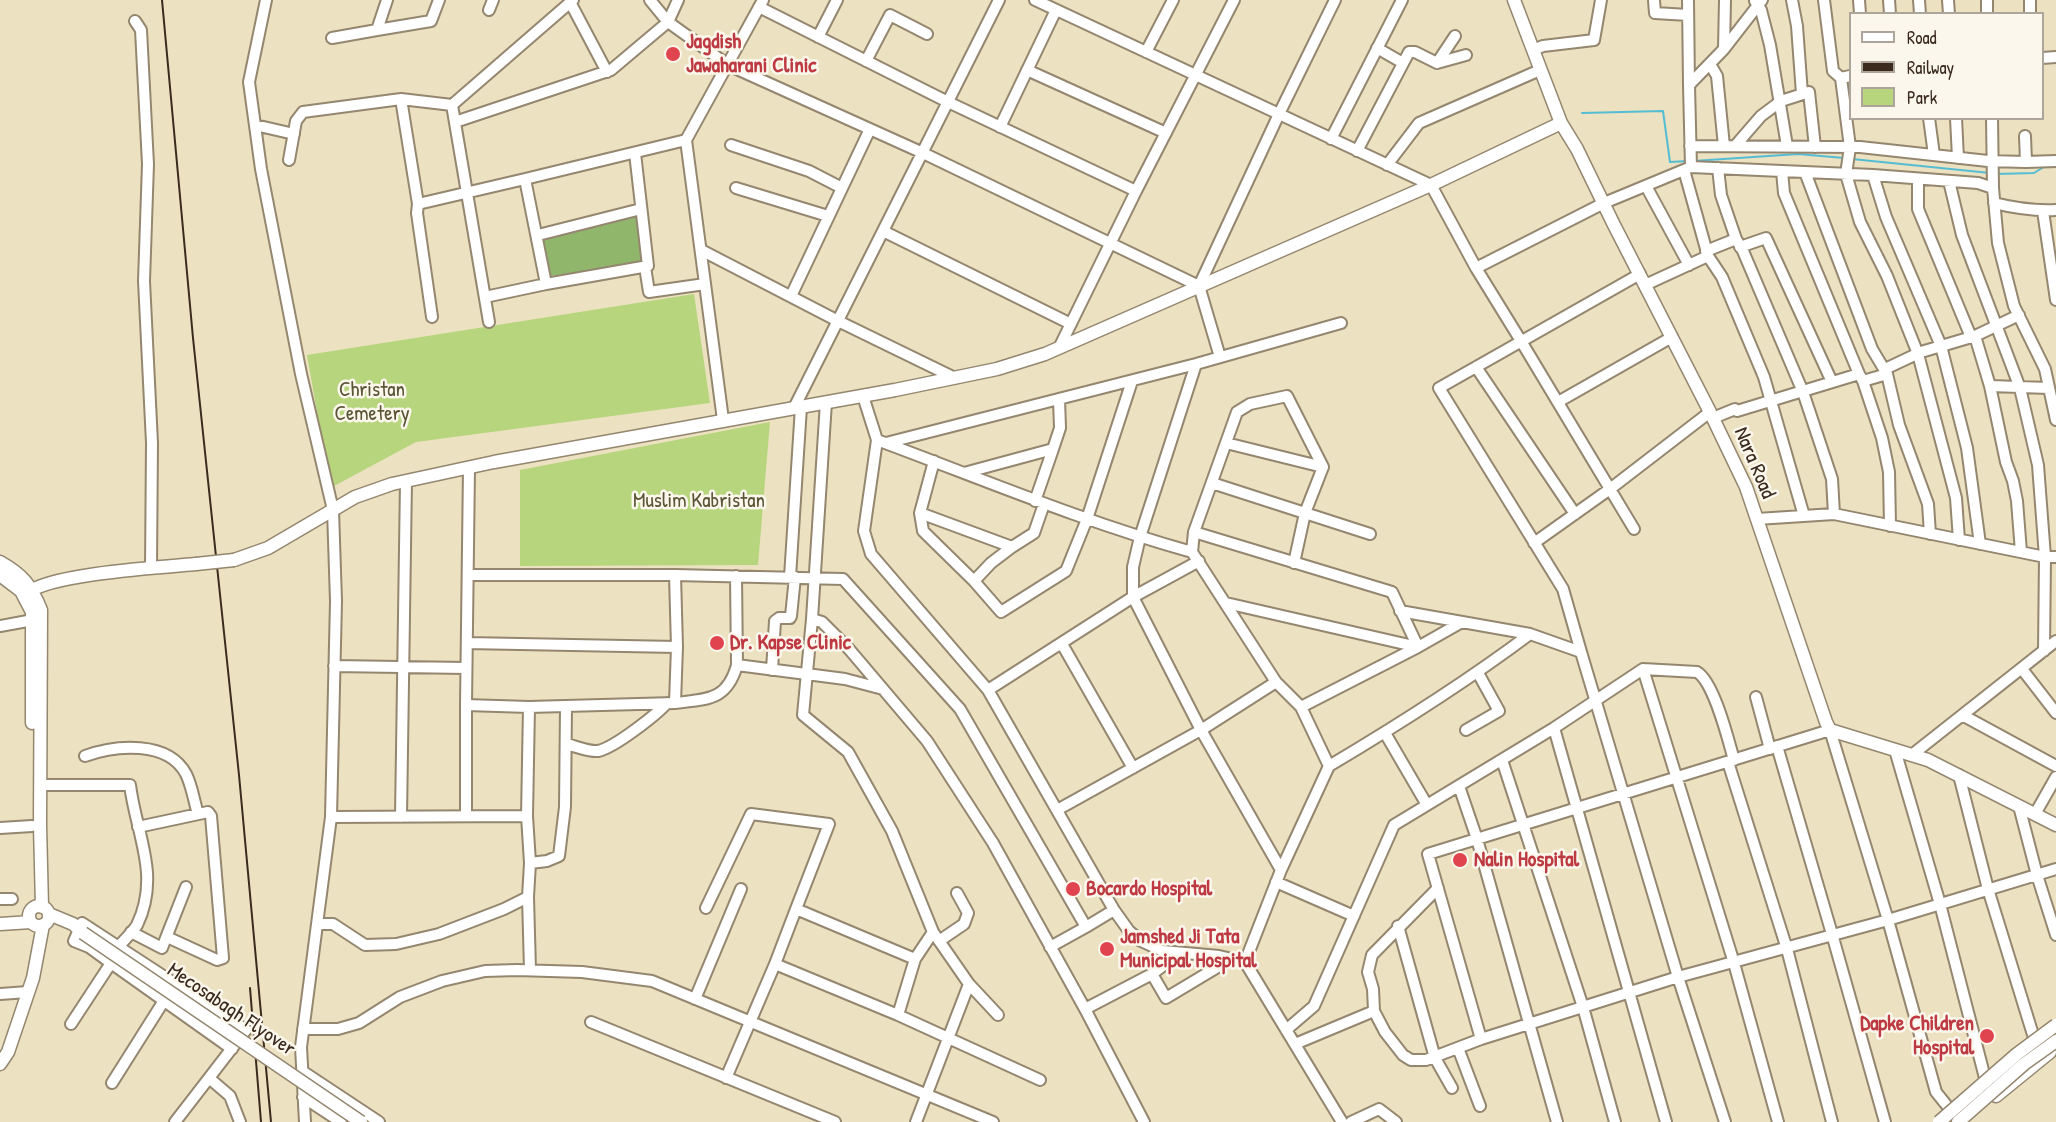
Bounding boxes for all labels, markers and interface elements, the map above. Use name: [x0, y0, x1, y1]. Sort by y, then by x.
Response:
legend: [1849, 12, 2044, 120]
text: Road: [1907, 25, 1937, 50]
place label: Jagdish Jawaharani Clinic: [686, 29, 816, 79]
marker: Jagdish Jawaharani Clinic: [664, 45, 682, 63]
text: Railway: [1907, 55, 1954, 80]
text: Park: [1907, 85, 1937, 110]
park label: Christan Cemetery: [334, 377, 410, 427]
street label: Nara Road: [1728, 424, 1780, 502]
park label: Muslim Kabristan: [633, 488, 765, 514]
place label: Dr. Kapse Clinic: [730, 630, 851, 656]
marker: Dr. Kapse Clinic: [708, 634, 726, 652]
place label: Nalin Hospital: [1474, 847, 1579, 873]
marker: Nalin Hospital: [1451, 851, 1469, 869]
place label: Bocardo Hospital: [1086, 876, 1212, 902]
marker: Bocardo Hospital: [1064, 880, 1082, 898]
place label: Jamshed Ji Tata Municipal Hospital: [1120, 924, 1257, 974]
marker: Jamshed Ji Tata Municipal Hospital: [1098, 940, 1116, 958]
street label: Mecosabagh Flyover: [162, 958, 300, 1062]
place label: Dapke Children Hospital: [1860, 1011, 1974, 1061]
marker: Dapke Children Hospital: [1978, 1027, 1996, 1045]

